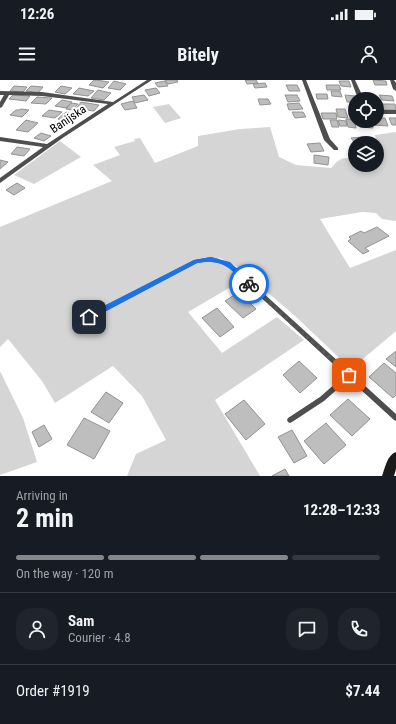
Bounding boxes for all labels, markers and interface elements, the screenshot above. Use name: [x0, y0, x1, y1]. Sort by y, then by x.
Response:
text: 12:26: [20, 5, 54, 23]
icon: menu: [16, 43, 38, 65]
icon: person: [358, 43, 380, 65]
text: Bitely: [177, 44, 219, 65]
map controls: [348, 92, 384, 172]
button: locate: [348, 92, 384, 128]
street label: Banijska: [47, 102, 89, 136]
button: layers: [348, 136, 384, 172]
courier: [229, 264, 269, 304]
icon: bike: [238, 273, 260, 295]
pin: [72, 300, 106, 334]
icon: home: [78, 306, 100, 328]
pin: [332, 358, 366, 392]
icon: bag: [338, 364, 360, 386]
text: Arriving in: [16, 488, 68, 503]
text: 12:28–12:33: [303, 501, 380, 519]
text: 2 min: [16, 503, 74, 533]
text: On the way · 120 m: [16, 566, 113, 581]
button: person: [16, 608, 58, 650]
button: chat: [286, 608, 328, 650]
button: phone: [338, 608, 380, 650]
text: Sam: [68, 612, 94, 630]
text: Courier · 4.8: [68, 630, 131, 645]
text: Order #1919: [16, 682, 90, 700]
text: $7.44: [345, 682, 380, 700]

